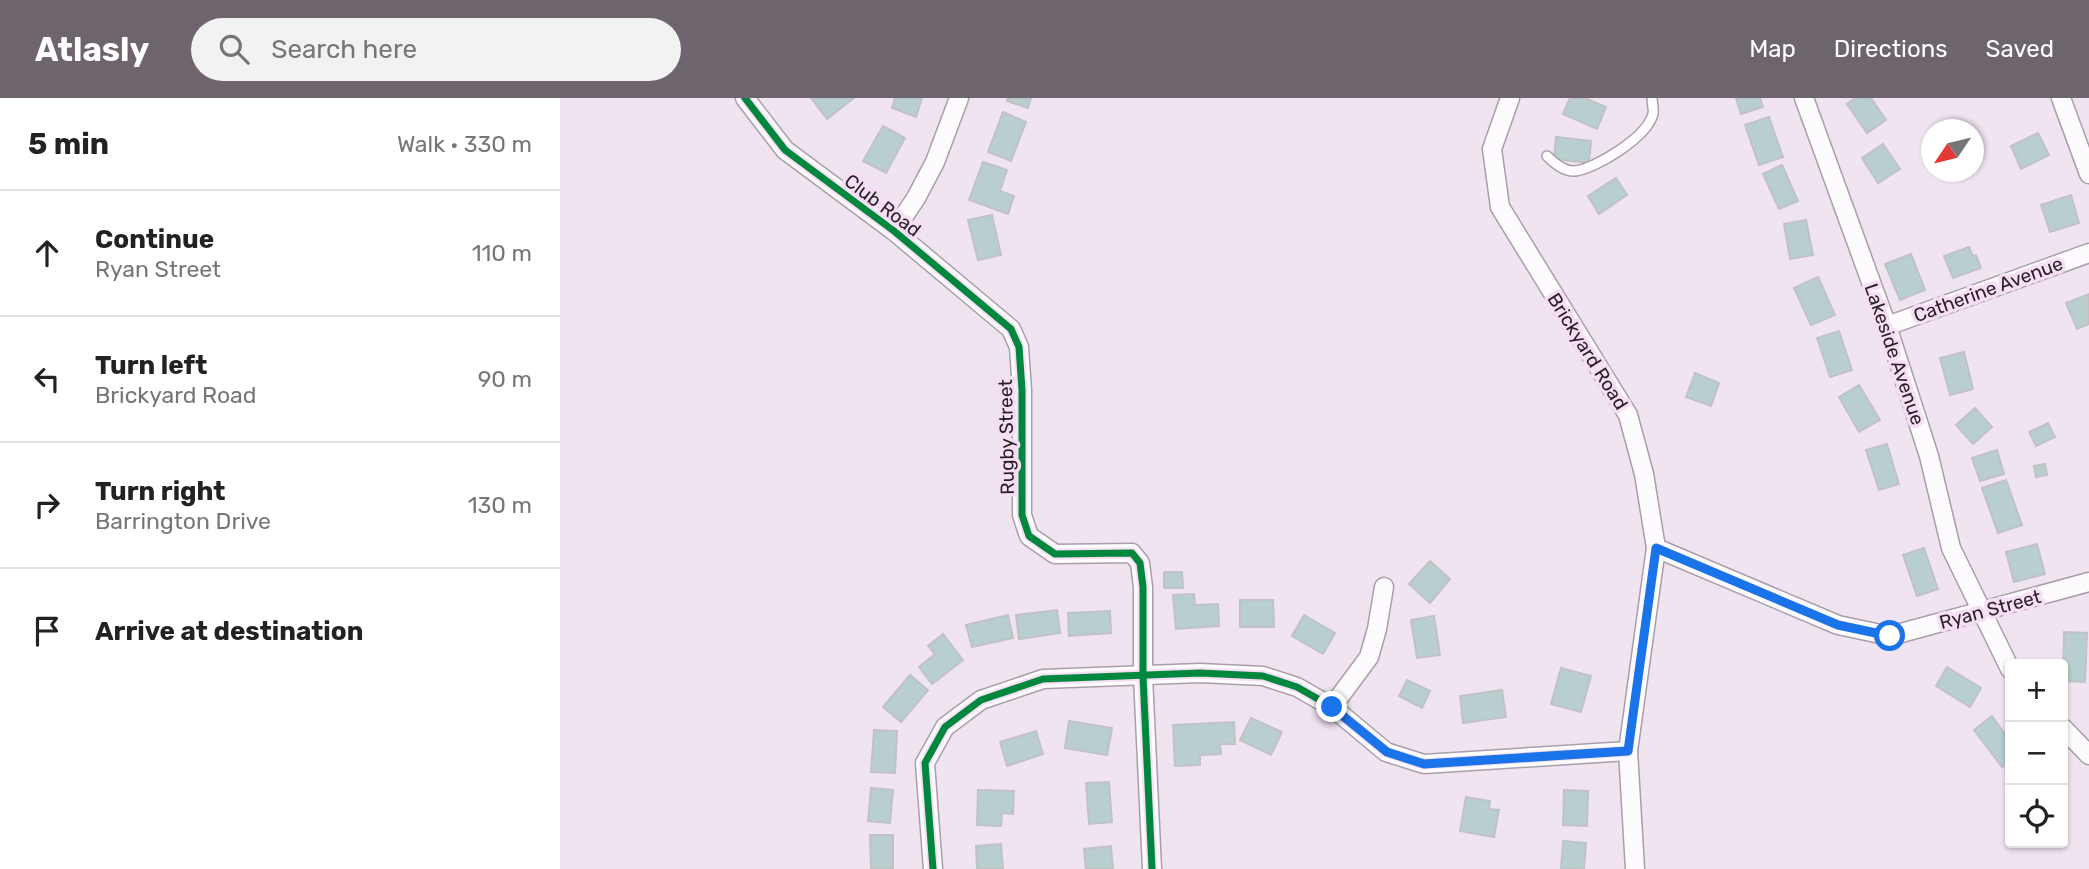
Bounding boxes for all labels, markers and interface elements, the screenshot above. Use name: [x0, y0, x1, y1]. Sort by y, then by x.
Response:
search box: [191, 18, 681, 81]
text: Atlasly: [35, 30, 149, 69]
icon: search: [215, 30, 253, 68]
text: Search here: [271, 34, 417, 65]
text: Map: [1749, 35, 1796, 63]
text: Directions: [1834, 35, 1947, 63]
text: Saved: [1985, 35, 2054, 63]
north arrow: [1921, 119, 1984, 182]
text: 5 min: [28, 126, 109, 162]
text: Walk · 330 m: [397, 130, 532, 158]
street label: Club Road: [840, 169, 925, 242]
text: Continue: [95, 224, 214, 255]
icon: ahead: [28, 234, 66, 272]
text: 110 m: [472, 239, 532, 267]
street label: Catherine Avenue: [1910, 252, 2066, 327]
text: Ryan Street: [95, 255, 221, 283]
street label: Lakeside Avenue: [1860, 280, 1930, 428]
street label: Brickyard Road: [1542, 289, 1633, 414]
text: Turn left: [95, 350, 207, 381]
icon: left: [28, 360, 66, 398]
text: 90 m: [478, 365, 532, 393]
street label: Rugby Street: [994, 378, 1019, 495]
text: Brickyard Road: [95, 381, 257, 409]
text: Turn right: [95, 476, 225, 507]
icon: right: [28, 486, 66, 524]
text: 130 m: [468, 491, 532, 519]
text: Barrington Drive: [95, 507, 271, 535]
street label: Ryan Street: [1937, 585, 2044, 634]
icon: arrive: [28, 612, 66, 650]
text: Arrive at destination: [95, 616, 363, 647]
route start: [1874, 620, 1905, 651]
map controls: [2005, 659, 2068, 848]
button: +: [2005, 659, 2068, 722]
route end: [1316, 691, 1347, 722]
button: −: [2005, 722, 2068, 785]
button: locate: [2005, 785, 2068, 848]

